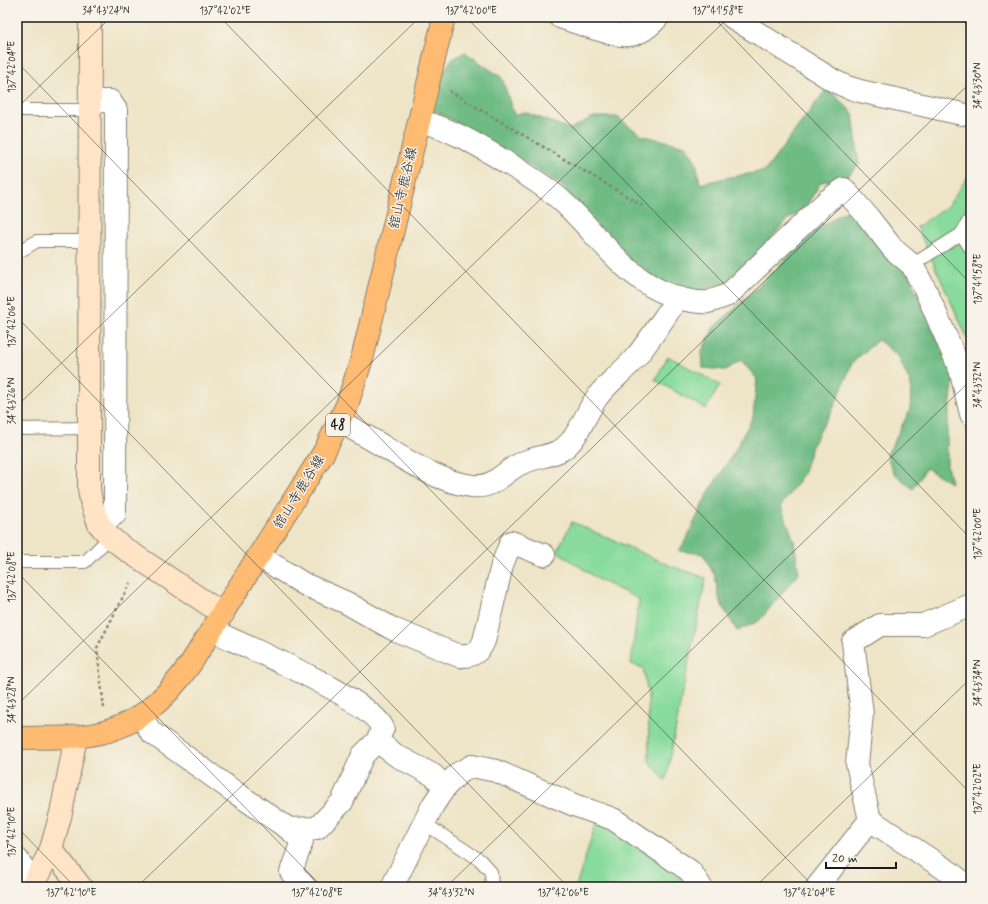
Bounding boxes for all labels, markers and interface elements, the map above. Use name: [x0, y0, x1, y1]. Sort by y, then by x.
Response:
text: 34°43'24"N: [82, 4, 130, 18]
text: 137°42'02"E: [199, 4, 251, 18]
text: 137°42'00"E: [445, 4, 497, 18]
text: 137°41'58"E: [693, 4, 744, 18]
text: 137°42'04"E: [5, 41, 19, 93]
text: 34°43'30"N: [971, 62, 985, 109]
street label: 舘山寺鹿谷線: [385, 145, 421, 231]
text: 137°41'58"E: [971, 253, 985, 304]
text: 137°42'06"E: [5, 296, 19, 348]
text: 34°43'32"N: [971, 362, 985, 408]
text: 34°43'26"N: [5, 377, 19, 424]
road number: 48: [326, 414, 350, 436]
street label: 舘山寺鹿谷線: [269, 452, 329, 532]
text: 137°42'00"E: [971, 508, 985, 560]
text: 137°42'08"E: [5, 551, 19, 603]
text: 34°43'34"N: [971, 659, 985, 707]
text: 34°43'28"N: [5, 676, 19, 723]
text: 137°42'02"E: [971, 763, 985, 815]
text: 137°42'10"E: [5, 807, 19, 857]
scale bar: [826, 844, 896, 870]
text: 20 m: [832, 851, 858, 867]
text: 137°42'10"E: [46, 886, 96, 900]
text: 137°42'08"E: [291, 886, 343, 900]
text: 34°43'32"N: [428, 886, 474, 900]
text: 137°42'06"E: [537, 886, 589, 900]
text: 137°42'04"E: [783, 886, 835, 900]

